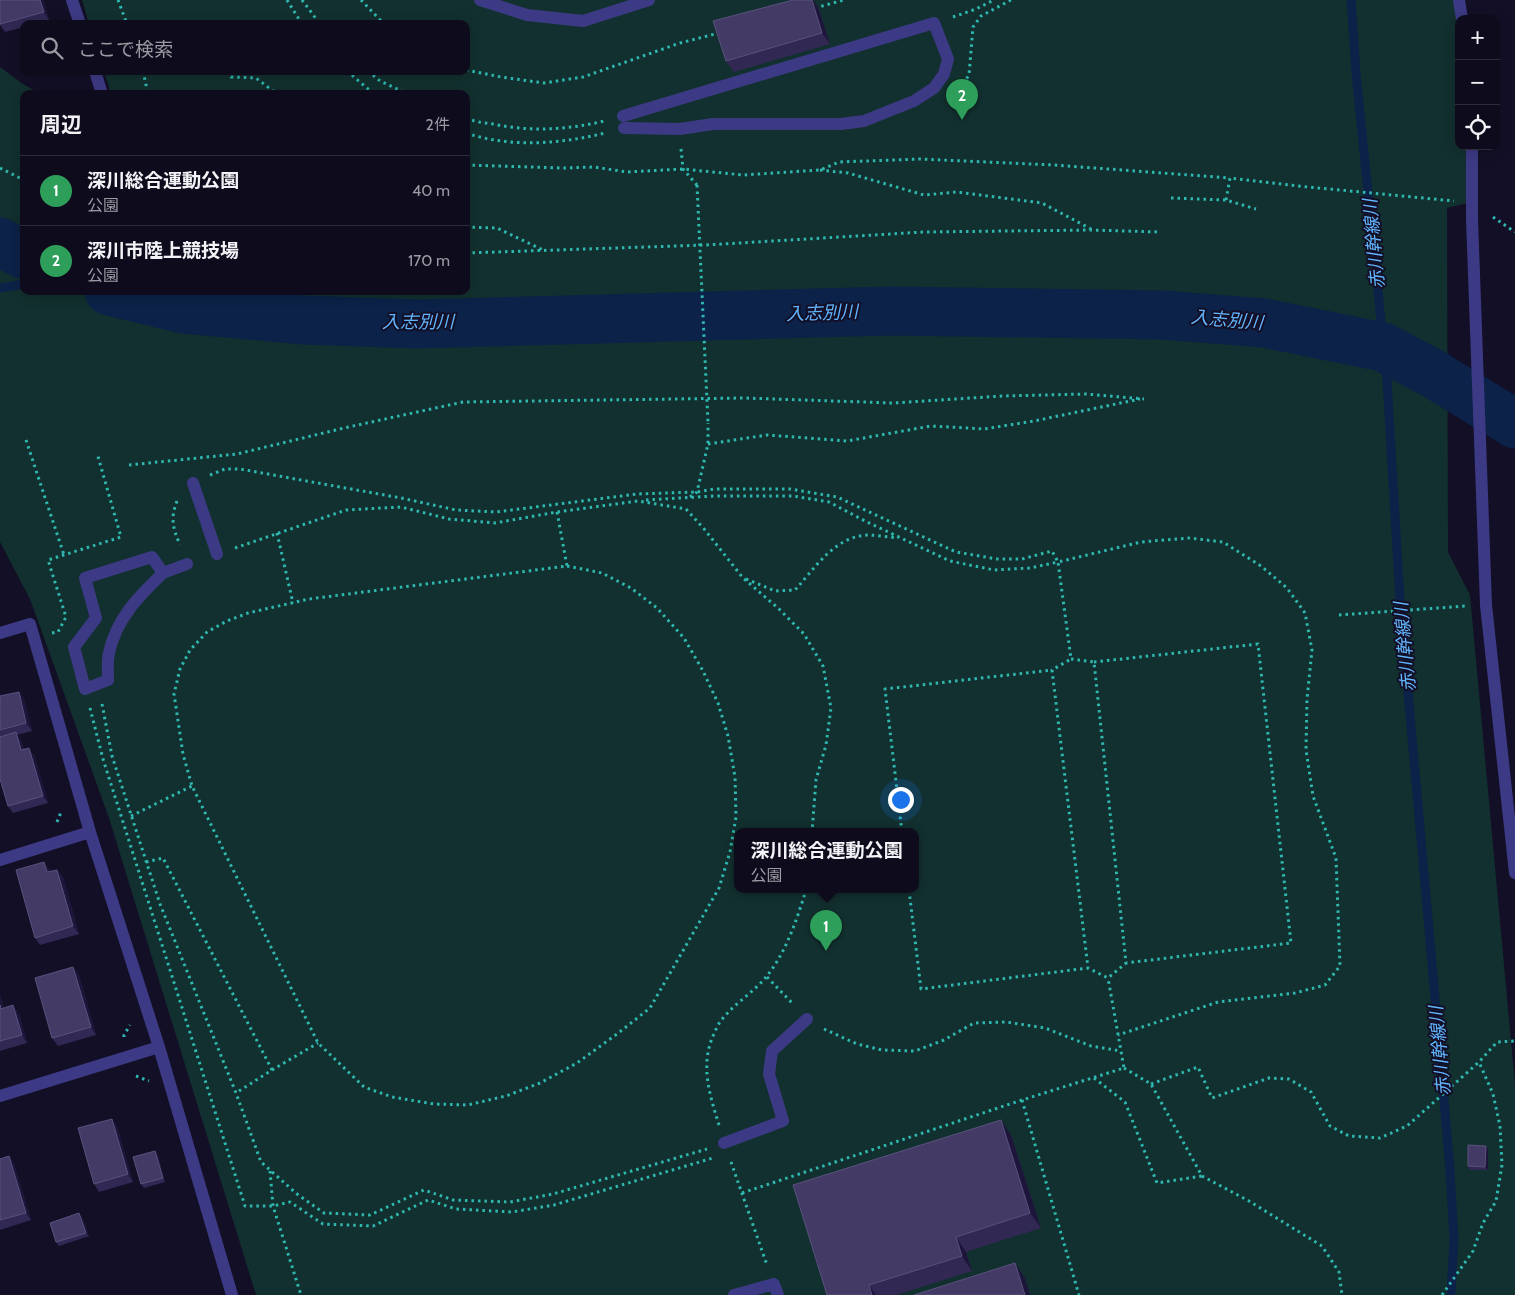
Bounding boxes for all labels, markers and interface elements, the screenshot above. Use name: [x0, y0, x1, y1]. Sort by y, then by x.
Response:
map controls: [1455, 15, 1500, 150]
button: +: [1455, 15, 1500, 60]
search box: [20, 20, 470, 75]
icon: search: [38, 34, 66, 62]
text: ここで検索: [78, 38, 173, 61]
button: −: [1455, 60, 1500, 105]
pin: 2: [946, 79, 978, 120]
button: locate: [1455, 105, 1500, 150]
text: 周辺: [40, 112, 82, 137]
text: 2件: [426, 115, 450, 134]
text: 深川総合運動公園: [87, 169, 239, 192]
text: 1: [53, 181, 59, 200]
text: 40 m: [412, 181, 450, 200]
text: 公園: [87, 196, 119, 215]
water label: 赤川幹線川: [1359, 196, 1389, 290]
text: 深川市陸上競技場: [87, 239, 239, 262]
text: 2: [52, 251, 60, 270]
text: 170 m: [408, 251, 450, 270]
text: 公園: [87, 266, 119, 285]
water label: 入志別川: [786, 301, 860, 325]
water label: 入志別川: [1190, 306, 1266, 334]
water label: 入志別川: [382, 311, 456, 333]
water label: 赤川幹線川: [1390, 599, 1420, 693]
your location: [888, 787, 914, 813]
popup: [734, 828, 919, 893]
text: 深川総合運動公園: [750, 839, 903, 862]
text: 公園: [750, 866, 783, 885]
pin: 1: [810, 910, 842, 951]
water label: 赤川幹線川: [1425, 1003, 1455, 1097]

